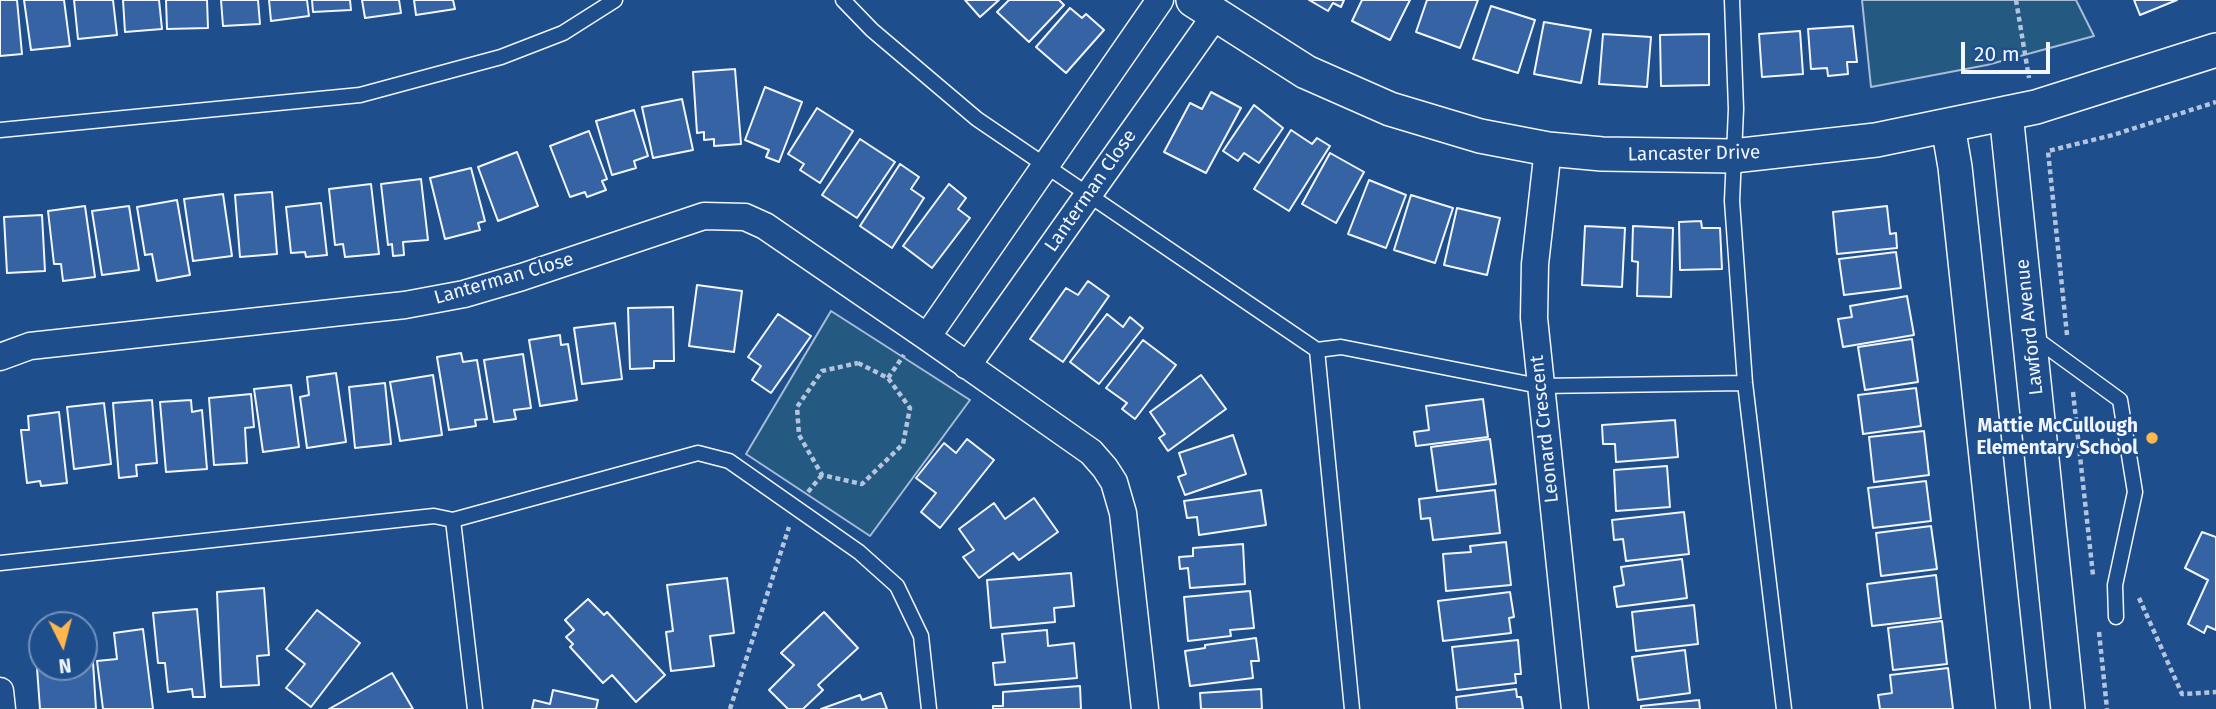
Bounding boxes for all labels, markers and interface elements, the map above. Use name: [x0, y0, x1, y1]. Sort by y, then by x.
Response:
scale bar: [1964, 28, 2053, 72]
text: 20 m: [1974, 41, 2020, 67]
street label: Lanterman Close: [1040, 125, 1142, 257]
street label: Lancaster Drive: [1628, 141, 1760, 167]
street label: Lanterman Close: [432, 248, 576, 310]
street label: Lawford Avenue: [2012, 258, 2048, 396]
street label: Leonard Crescent: [1526, 354, 1564, 504]
place label: Mattie McCullough Elementary School: [1976, 416, 2138, 460]
marker: Mattie McCullough Elementary School: [2144, 430, 2160, 446]
north arrow: [28, 611, 98, 681]
text: N: [58, 653, 73, 677]

